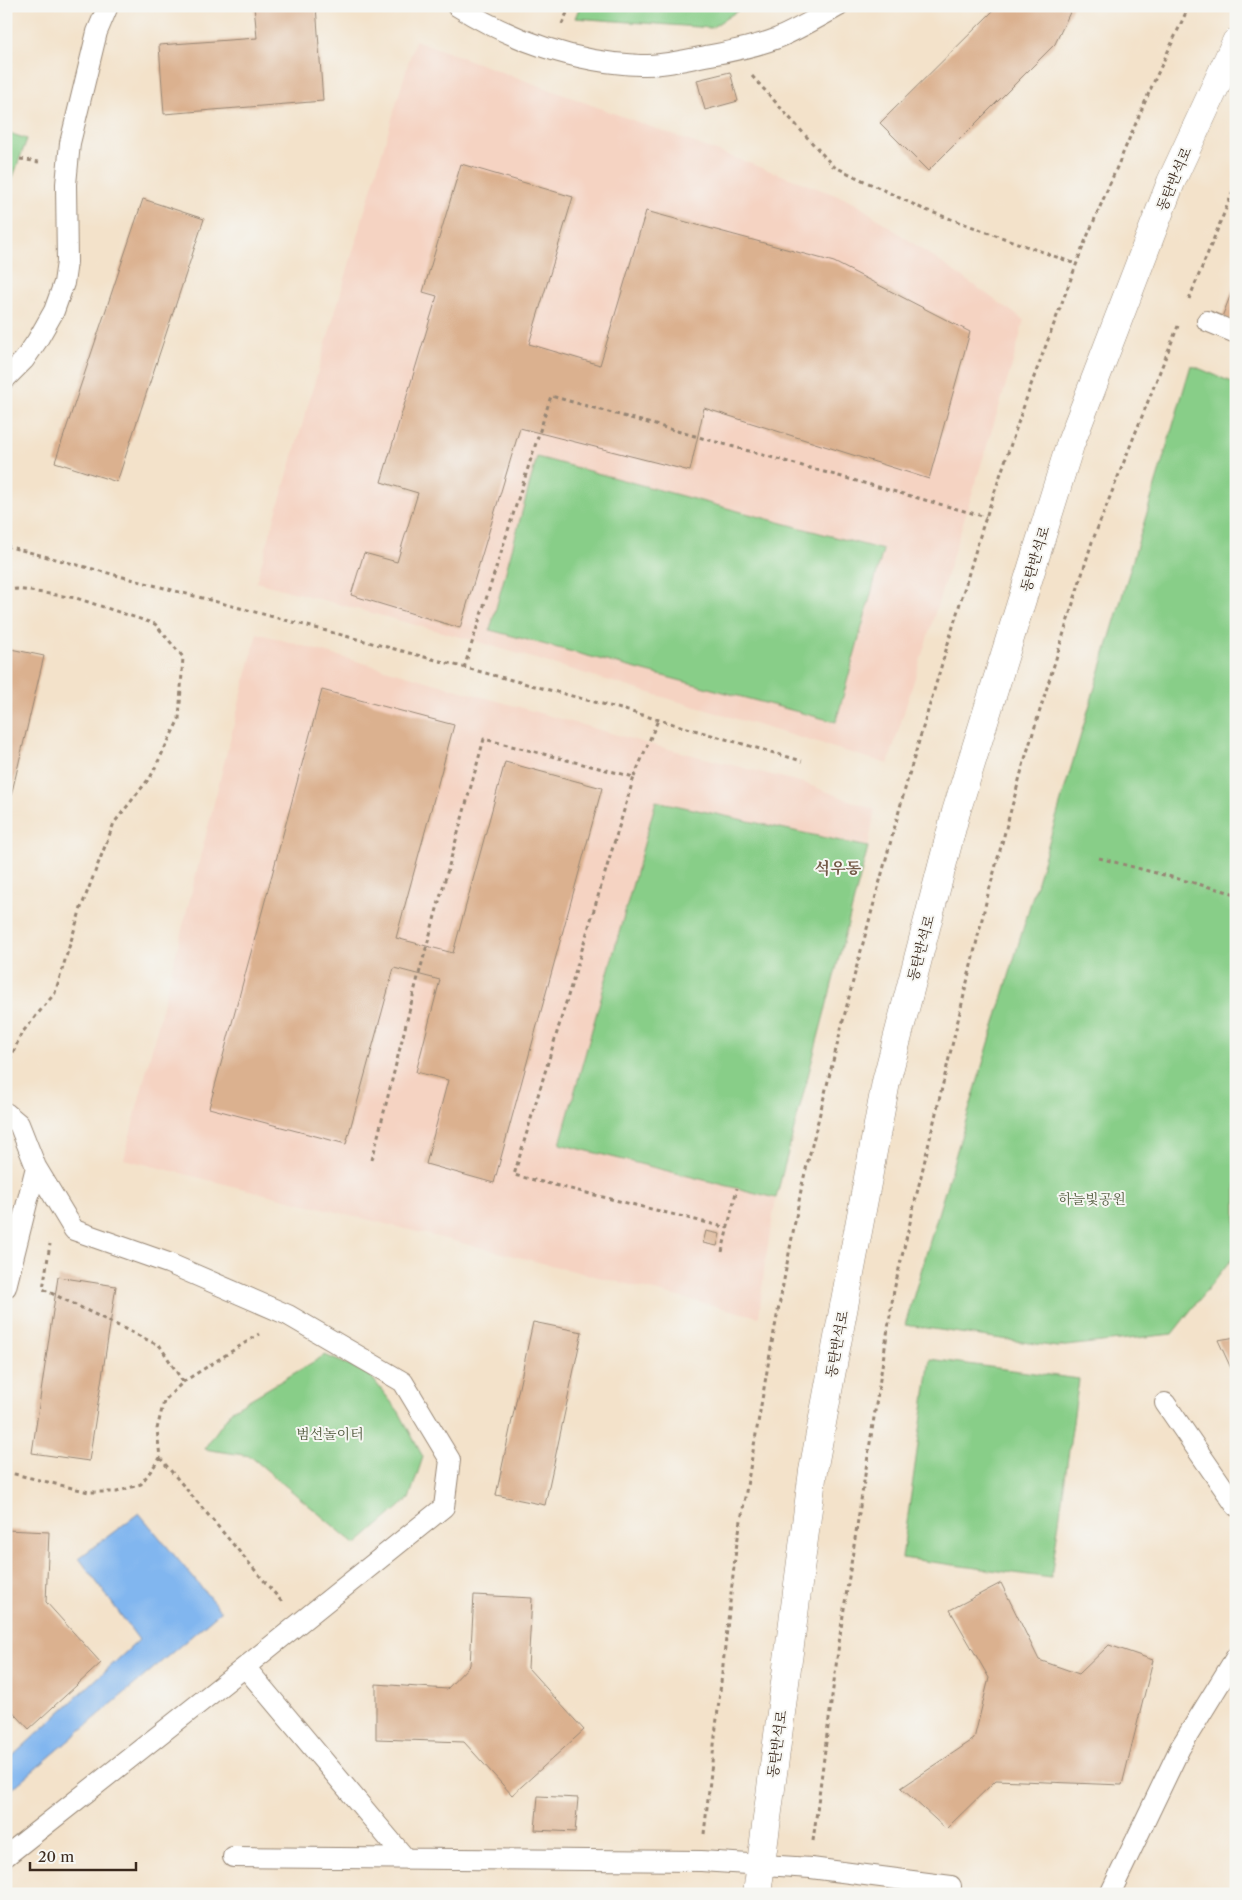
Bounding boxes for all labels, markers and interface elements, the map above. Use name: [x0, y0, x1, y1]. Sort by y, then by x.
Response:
street label: 동탄반석로: [1153, 144, 1196, 214]
street label: 동탄반석로: [1017, 524, 1054, 594]
district label: 석우동: [815, 858, 862, 878]
street label: 동탄반석로: [904, 913, 939, 983]
park label: 하늘빛공원: [1058, 1190, 1126, 1208]
street label: 동탄반석로: [822, 1309, 852, 1379]
park label: 범선놀이터: [296, 1425, 364, 1443]
street label: 동탄반석로: [763, 1709, 791, 1779]
scale bar: [30, 1840, 136, 1872]
text: 20 m: [38, 1847, 74, 1866]

